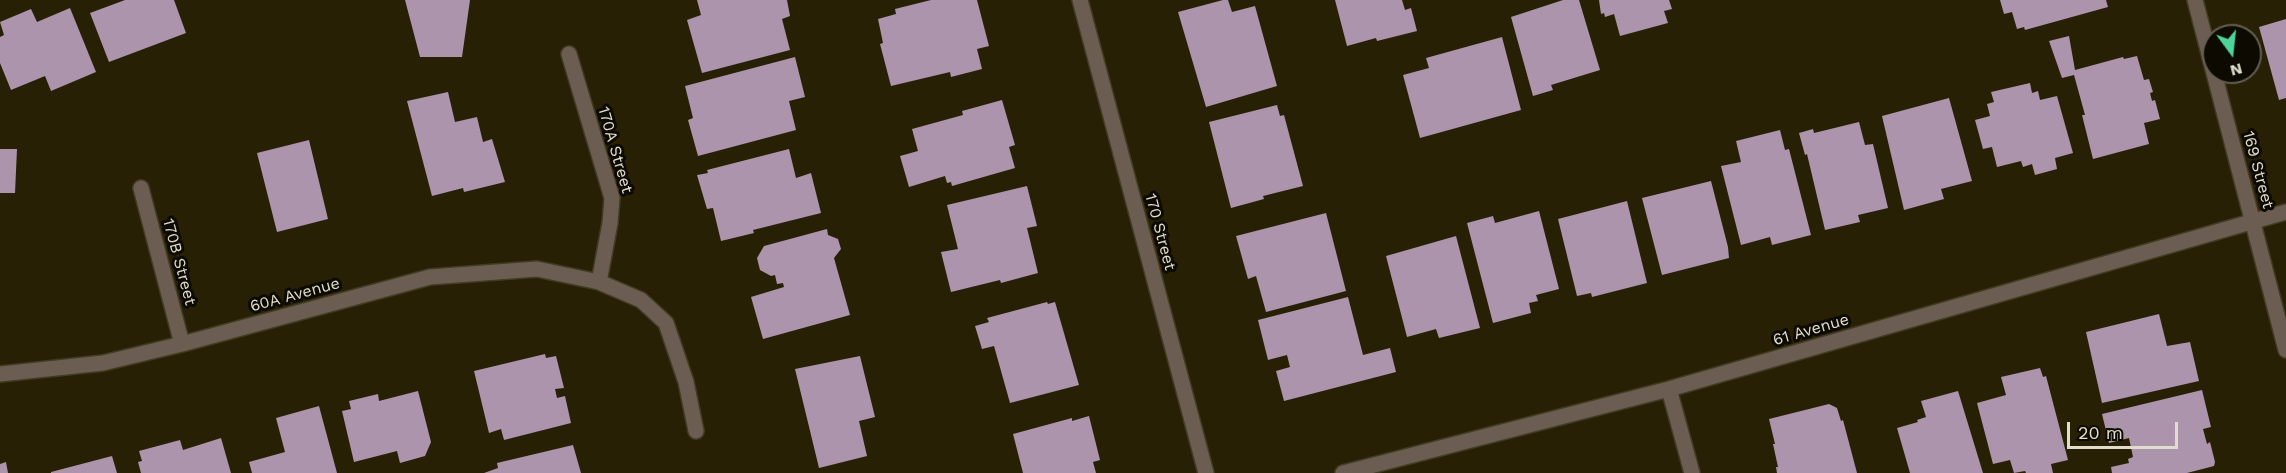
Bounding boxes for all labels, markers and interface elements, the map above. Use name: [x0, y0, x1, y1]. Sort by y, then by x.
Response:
north arrow: [2202, 24, 2262, 84]
text: N: [2228, 59, 2244, 81]
street label: 170A Street: [594, 105, 636, 195]
street label: 169 Street: [2238, 129, 2278, 211]
street label: 170 Street: [1141, 192, 1179, 272]
street label: 170B Street: [158, 217, 200, 307]
street label: 60A Avenue: [248, 274, 342, 316]
street label: 61 Avenue: [1771, 310, 1851, 350]
scale bar: [2070, 410, 2181, 448]
text: 20 m: [2078, 422, 2123, 443]

